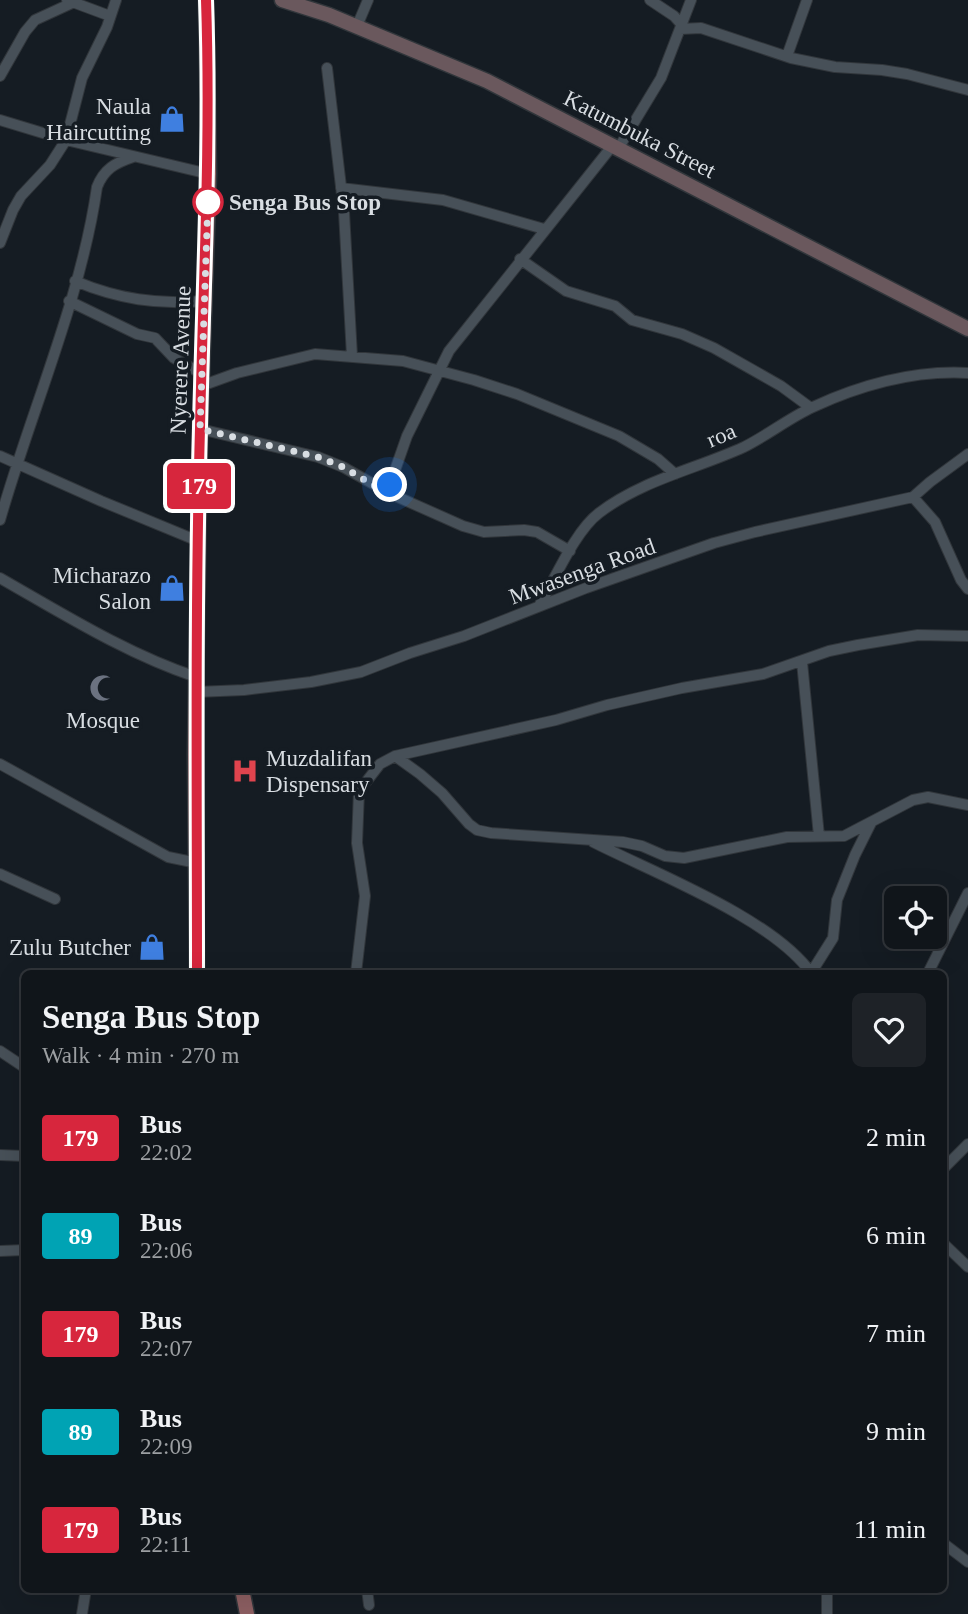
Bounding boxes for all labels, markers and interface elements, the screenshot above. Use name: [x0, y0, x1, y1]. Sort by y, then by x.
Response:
street label: Katumbuka Street: [560, 85, 720, 184]
place label: Naula Haircutting: [46, 94, 151, 145]
shop icon: Naula Haircutting: [157, 104, 187, 134]
marker: Senga Bus Stop: [193, 187, 223, 217]
place label: Senga Bus Stop: [229, 190, 381, 215]
street label: Nyerere Avenue: [165, 285, 196, 435]
street label: roa: [703, 418, 740, 453]
line badge: 179: [159, 463, 239, 509]
your location: [372, 467, 407, 502]
text: 179: [181, 473, 217, 499]
street label: Mwasenga Road: [506, 533, 659, 610]
place label: Micharazo Salon: [53, 563, 151, 614]
shop icon: Micharazo Salon: [157, 573, 187, 603]
mosque icon: Mosque: [88, 673, 118, 703]
place label: Mosque: [66, 708, 140, 733]
place label: Muzdalifan Dispensary: [266, 746, 373, 797]
hospital icon: Muzdalifan Dispensary: [230, 756, 260, 786]
map controls: [884, 886, 947, 949]
button: locate: [884, 886, 947, 949]
shop icon: Zulu Butcher: [137, 932, 167, 962]
place label: Zulu Butcher: [9, 935, 131, 960]
button: heart: [852, 993, 926, 1067]
text: Senga Bus Stop: [42, 999, 260, 1035]
text: Walk · 4 min · 270 m: [42, 1043, 239, 1068]
text: Bus: [140, 1110, 182, 1139]
text: 2 min: [866, 1123, 926, 1152]
text: 179: [63, 1125, 99, 1151]
text: 22:02: [140, 1140, 192, 1165]
text: Bus: [140, 1208, 182, 1237]
text: 6 min: [866, 1221, 926, 1250]
text: 89: [69, 1223, 93, 1249]
text: 22:06: [140, 1238, 192, 1263]
text: Bus: [140, 1306, 182, 1335]
text: 7 min: [866, 1319, 926, 1348]
text: 179: [63, 1321, 99, 1347]
text: 22:07: [140, 1336, 192, 1361]
text: Bus: [140, 1404, 182, 1433]
text: 9 min: [866, 1417, 926, 1446]
text: 89: [69, 1419, 93, 1445]
text: 22:09: [140, 1434, 192, 1459]
text: Bus: [140, 1502, 182, 1531]
text: 11 min: [854, 1515, 926, 1544]
text: 179: [63, 1517, 99, 1543]
text: 22:11: [140, 1532, 192, 1557]

